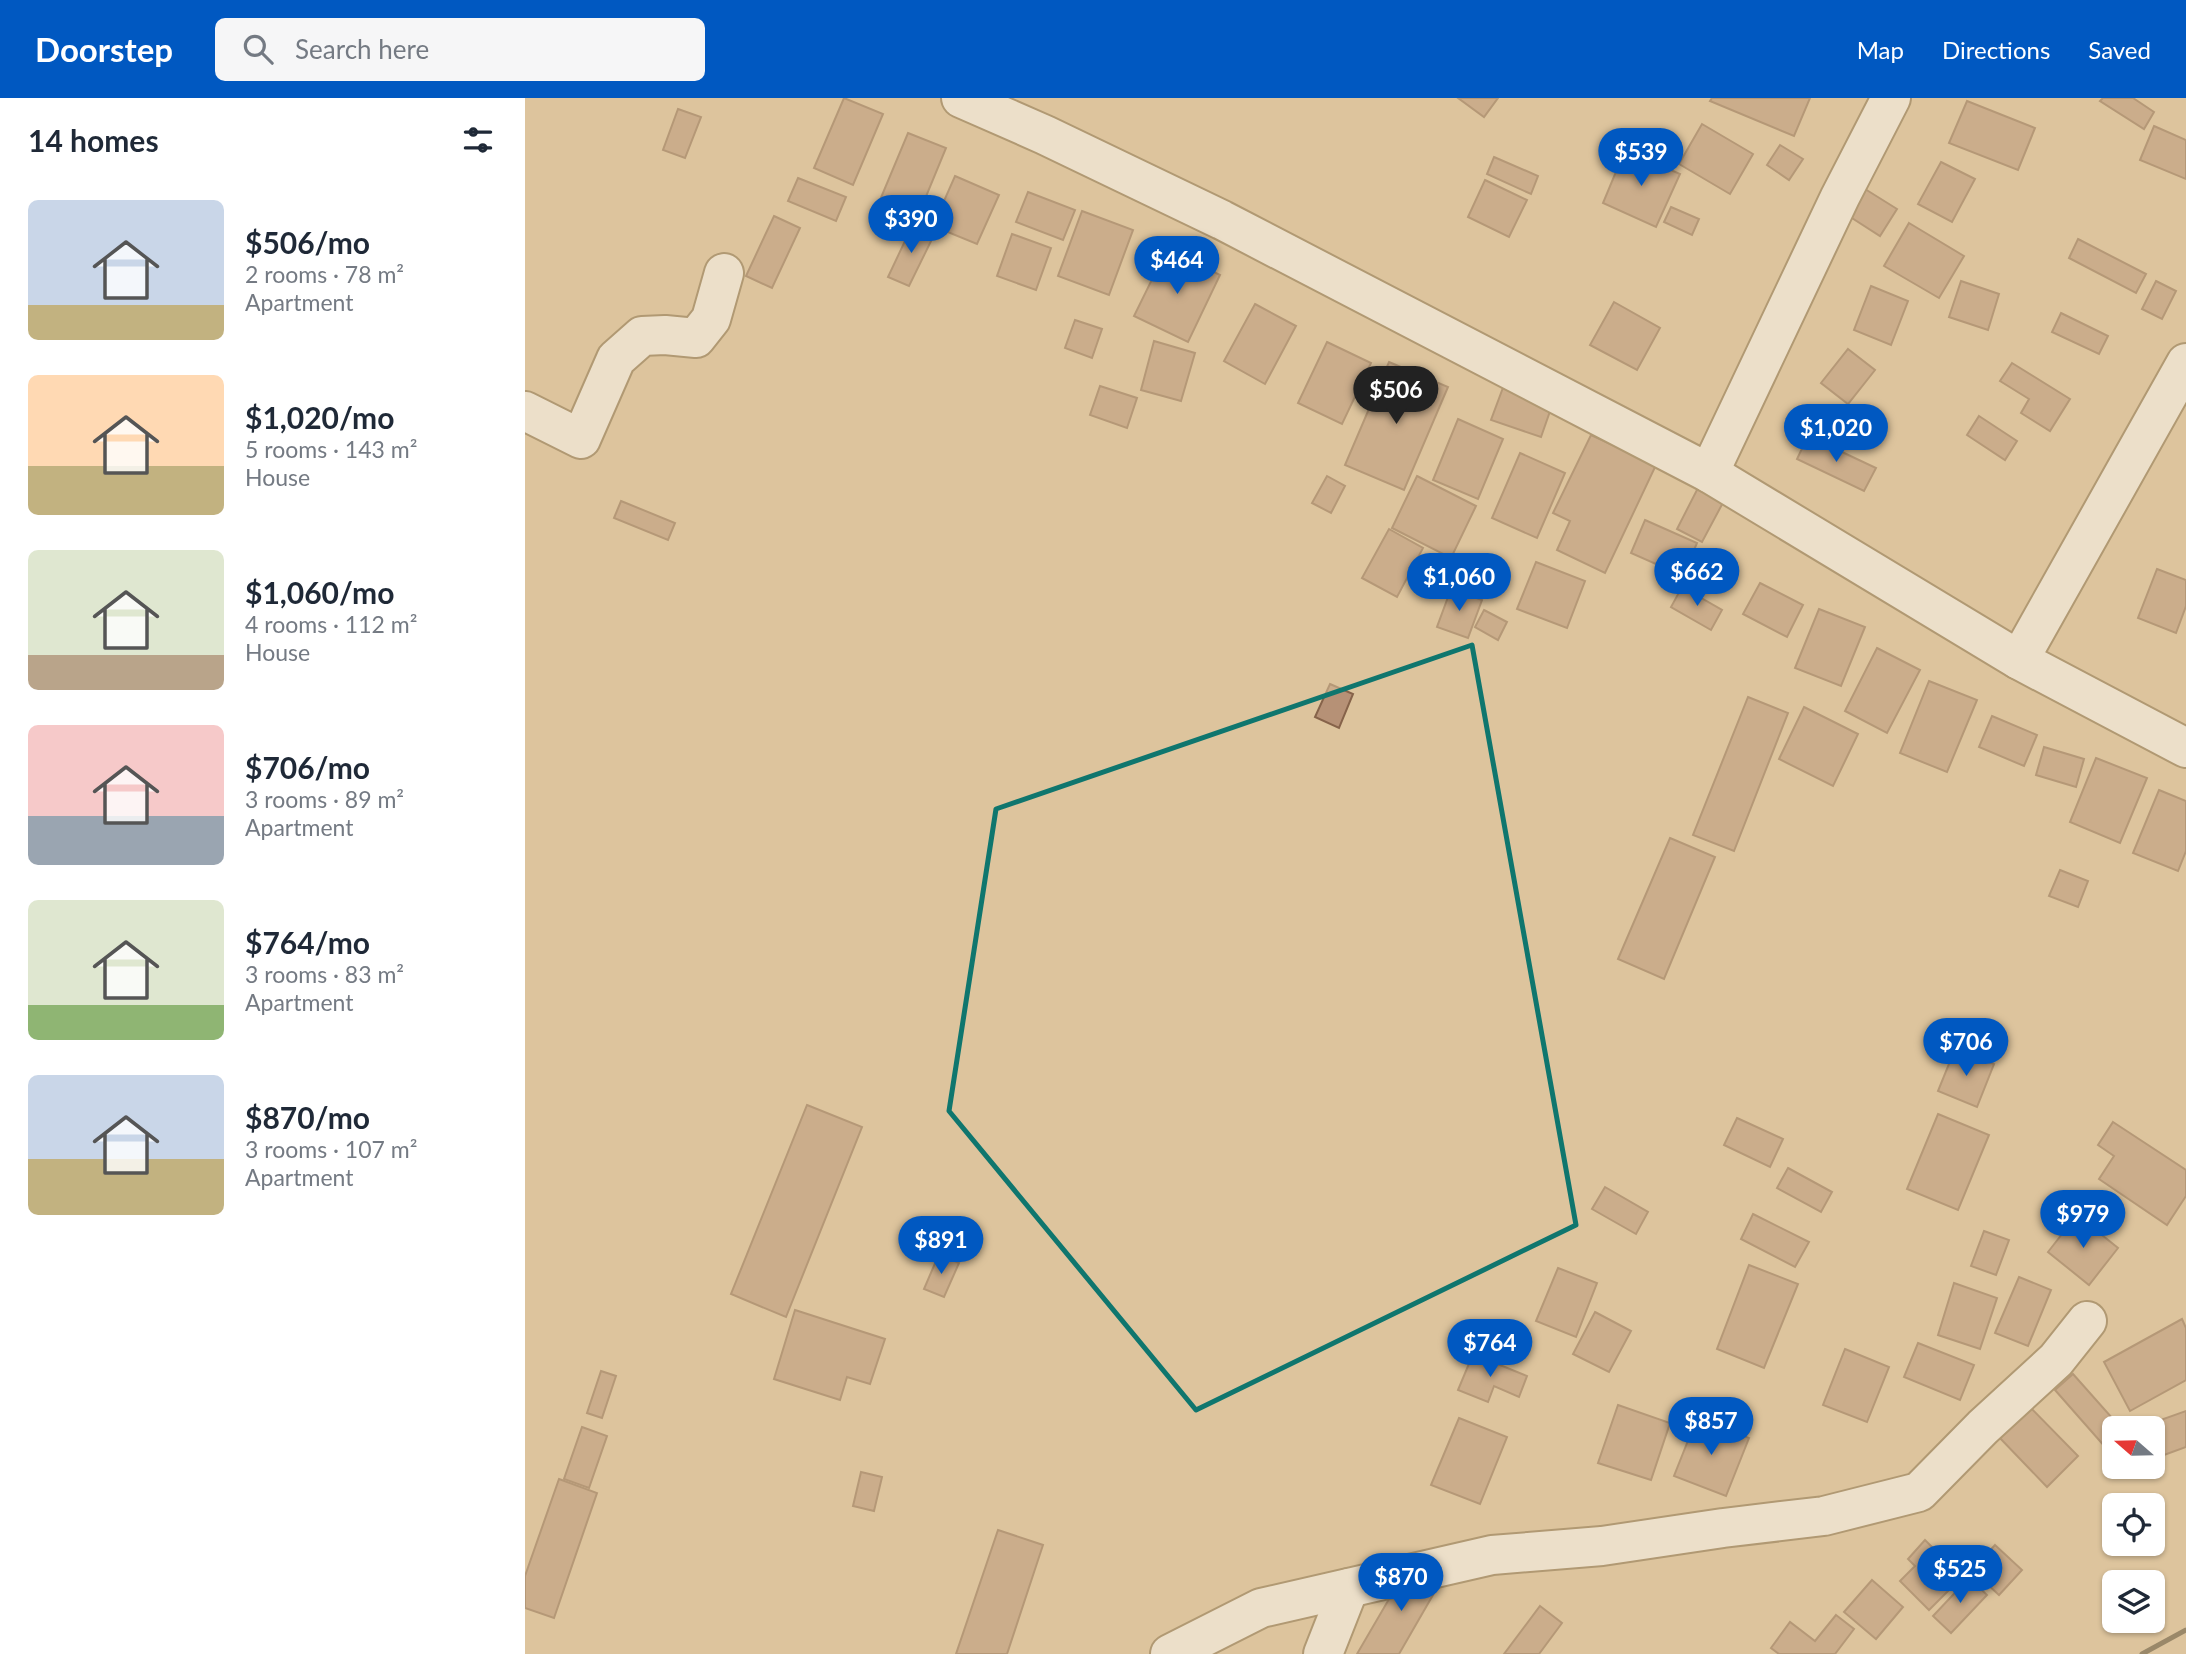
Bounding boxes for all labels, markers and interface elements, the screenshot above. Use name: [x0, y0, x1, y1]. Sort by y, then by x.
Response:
search box: [215, 18, 705, 81]
text: Doorstep: [35, 29, 173, 69]
icon: search: [239, 30, 277, 68]
text: Search here: [295, 33, 429, 65]
text: Map: [1857, 35, 1904, 64]
text: Directions: [1942, 35, 2050, 64]
text: Saved: [2088, 35, 2151, 64]
icon: filters: [459, 121, 497, 159]
text: 14 homes: [28, 122, 159, 158]
pin: $539: [1600, 129, 1682, 188]
text: $539: [1614, 137, 1668, 165]
pin: $390: [870, 195, 952, 255]
text: $390: [884, 204, 938, 232]
text: $506/mo: [245, 224, 370, 260]
icon: home: [84, 228, 168, 312]
pin: $464: [1136, 236, 1218, 296]
text: $464: [1150, 245, 1204, 273]
text: 2 rooms · 78 m²: [245, 260, 404, 288]
text: Apartment: [245, 288, 353, 316]
pin: $506: [1355, 366, 1437, 426]
text: $506: [1369, 375, 1423, 403]
text: $1,020/mo: [245, 399, 394, 435]
icon: home: [84, 403, 168, 487]
pin: $1,020: [1779, 404, 1893, 464]
text: $1,020: [1800, 413, 1872, 441]
text: 5 rooms · 143 m²: [245, 435, 417, 463]
text: House: [245, 463, 310, 491]
pin: $662: [1656, 548, 1738, 608]
pin: $1,060: [1402, 554, 1516, 613]
text: $662: [1670, 557, 1724, 585]
text: $1,060: [1423, 562, 1495, 590]
text: $1,060/mo: [245, 574, 394, 610]
icon: home: [84, 578, 168, 662]
text: 4 rooms · 112 m²: [245, 610, 417, 638]
text: House: [245, 638, 310, 666]
text: $706/mo: [245, 749, 370, 785]
icon: home: [84, 753, 168, 837]
text: 3 rooms · 89 m²: [245, 785, 404, 813]
text: Apartment: [245, 813, 353, 841]
text: $764/mo: [245, 924, 370, 960]
icon: home: [84, 928, 168, 1012]
text: 3 rooms · 83 m²: [245, 960, 404, 988]
text: Apartment: [245, 988, 353, 1016]
pin: $706: [1925, 1018, 2007, 1078]
text: $706: [1939, 1027, 1993, 1055]
text: $870/mo: [245, 1099, 370, 1135]
icon: home: [84, 1103, 168, 1187]
text: 3 rooms · 107 m²: [245, 1135, 417, 1163]
text: Apartment: [245, 1163, 353, 1191]
pin: $979: [2042, 1190, 2124, 1250]
text: $979: [2056, 1199, 2110, 1227]
pin: $891: [900, 1216, 982, 1276]
text: $891: [914, 1225, 968, 1253]
pin: $764: [1449, 1320, 1531, 1379]
text: $764: [1463, 1328, 1517, 1356]
pin: $857: [1670, 1398, 1752, 1457]
text: $857: [1684, 1406, 1738, 1434]
north arrow: [2102, 1416, 2165, 1479]
map controls: [2102, 1416, 2165, 1633]
button: locate: [2102, 1493, 2165, 1556]
pin: $525: [1919, 1546, 2001, 1605]
pin: $870: [1360, 1554, 1442, 1613]
text: $525: [1933, 1554, 1987, 1582]
text: $870: [1374, 1562, 1428, 1590]
button: layers: [2102, 1570, 2165, 1633]

